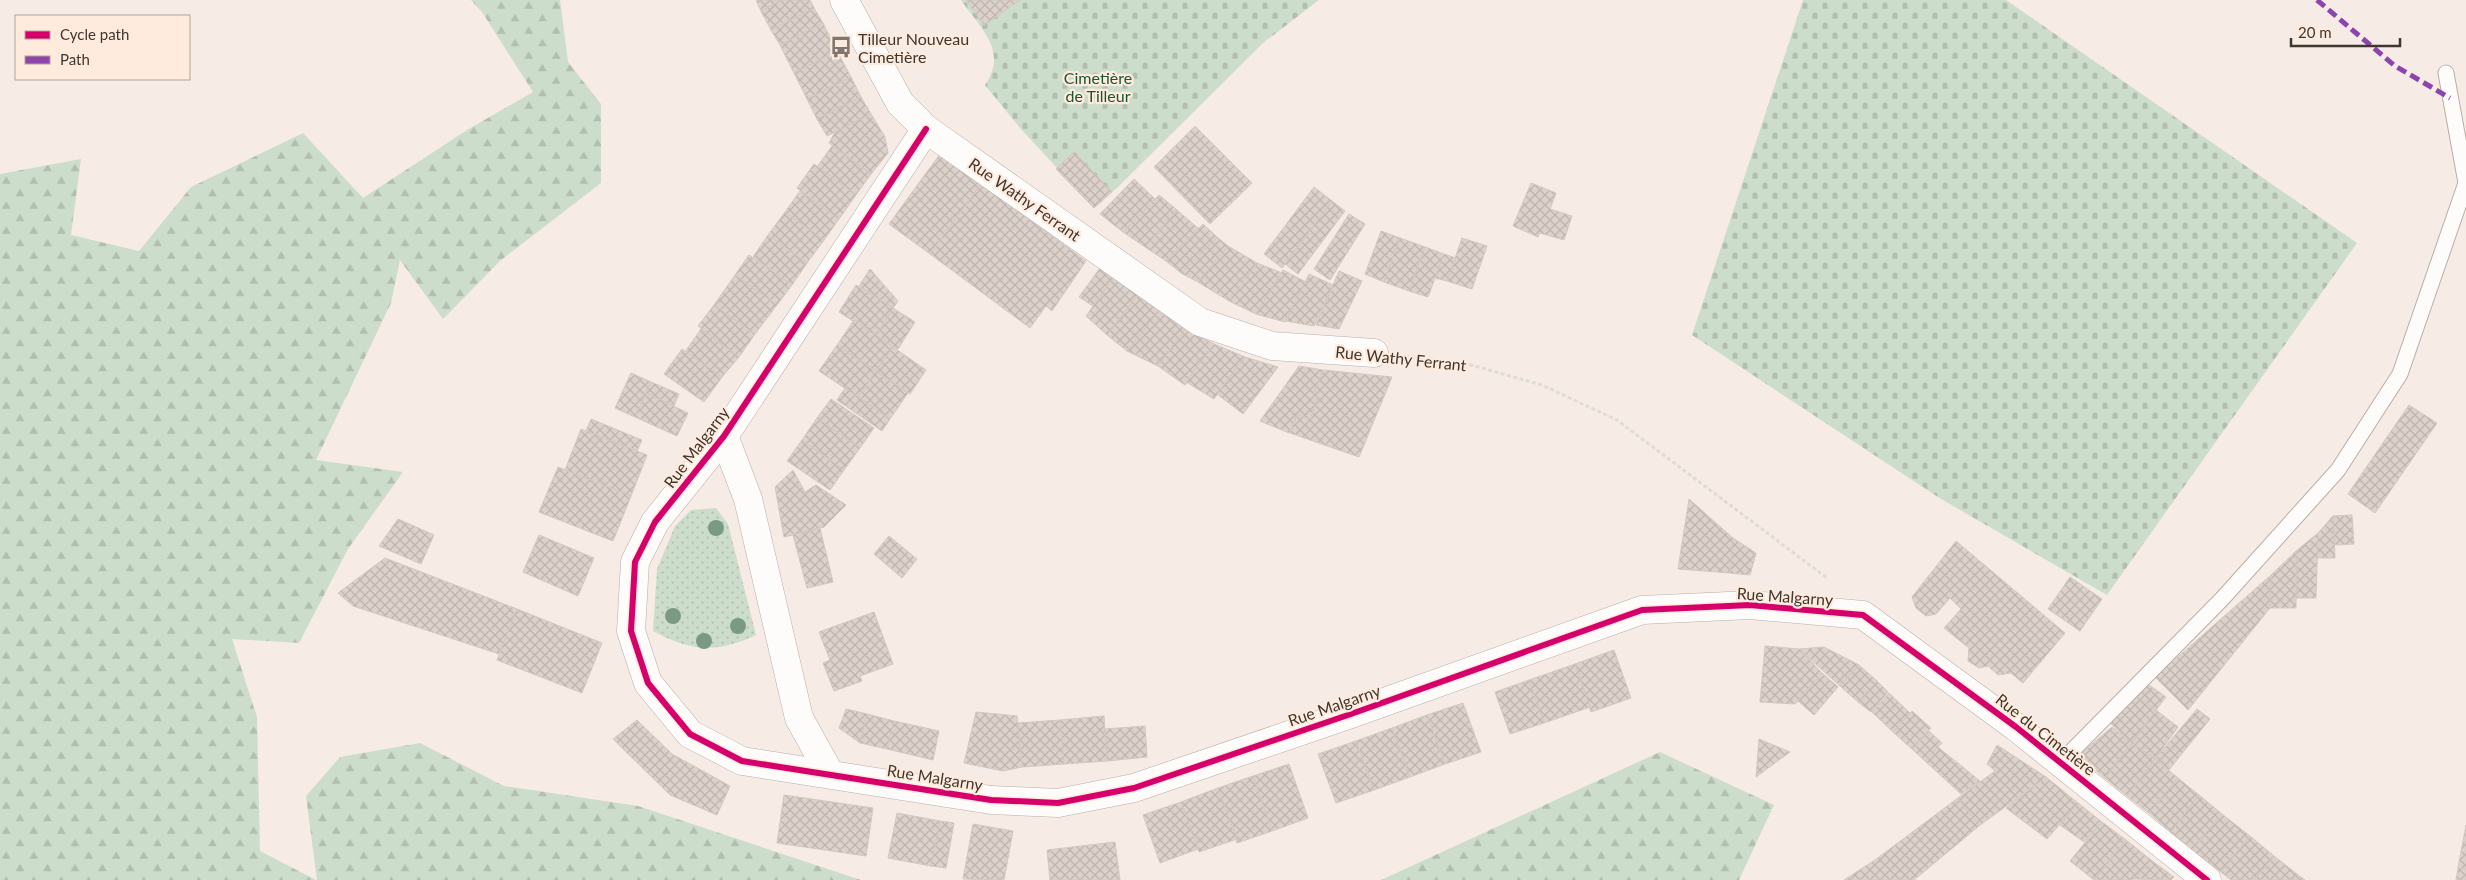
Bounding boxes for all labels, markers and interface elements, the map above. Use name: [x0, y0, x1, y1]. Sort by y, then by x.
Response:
legend: [15, 15, 190, 80]
scale bar: [2291, 15, 2400, 47]
text: 20 m: [2298, 23, 2332, 41]
text: Cycle path: [60, 25, 129, 43]
place label: Tilleur Nouveau Cimetière: [858, 29, 969, 66]
bus stop icon: Tilleur Nouveau Cimetière: [828, 34, 854, 60]
text: Path: [60, 50, 90, 68]
park label: Cimetière de Tilleur: [1064, 68, 1132, 105]
street label: Rue Wathy Ferrant: [966, 153, 1085, 245]
street label: Rue Wathy Ferrant: [1335, 342, 1468, 374]
street label: Rue Malgarny: [659, 402, 733, 491]
street label: Rue Malgarny: [1736, 583, 1835, 609]
street label: Rue Malgarny: [1285, 680, 1383, 730]
street label: Rue du Cimetière: [1992, 689, 2100, 779]
street label: Rue Malgarny: [886, 760, 985, 794]

